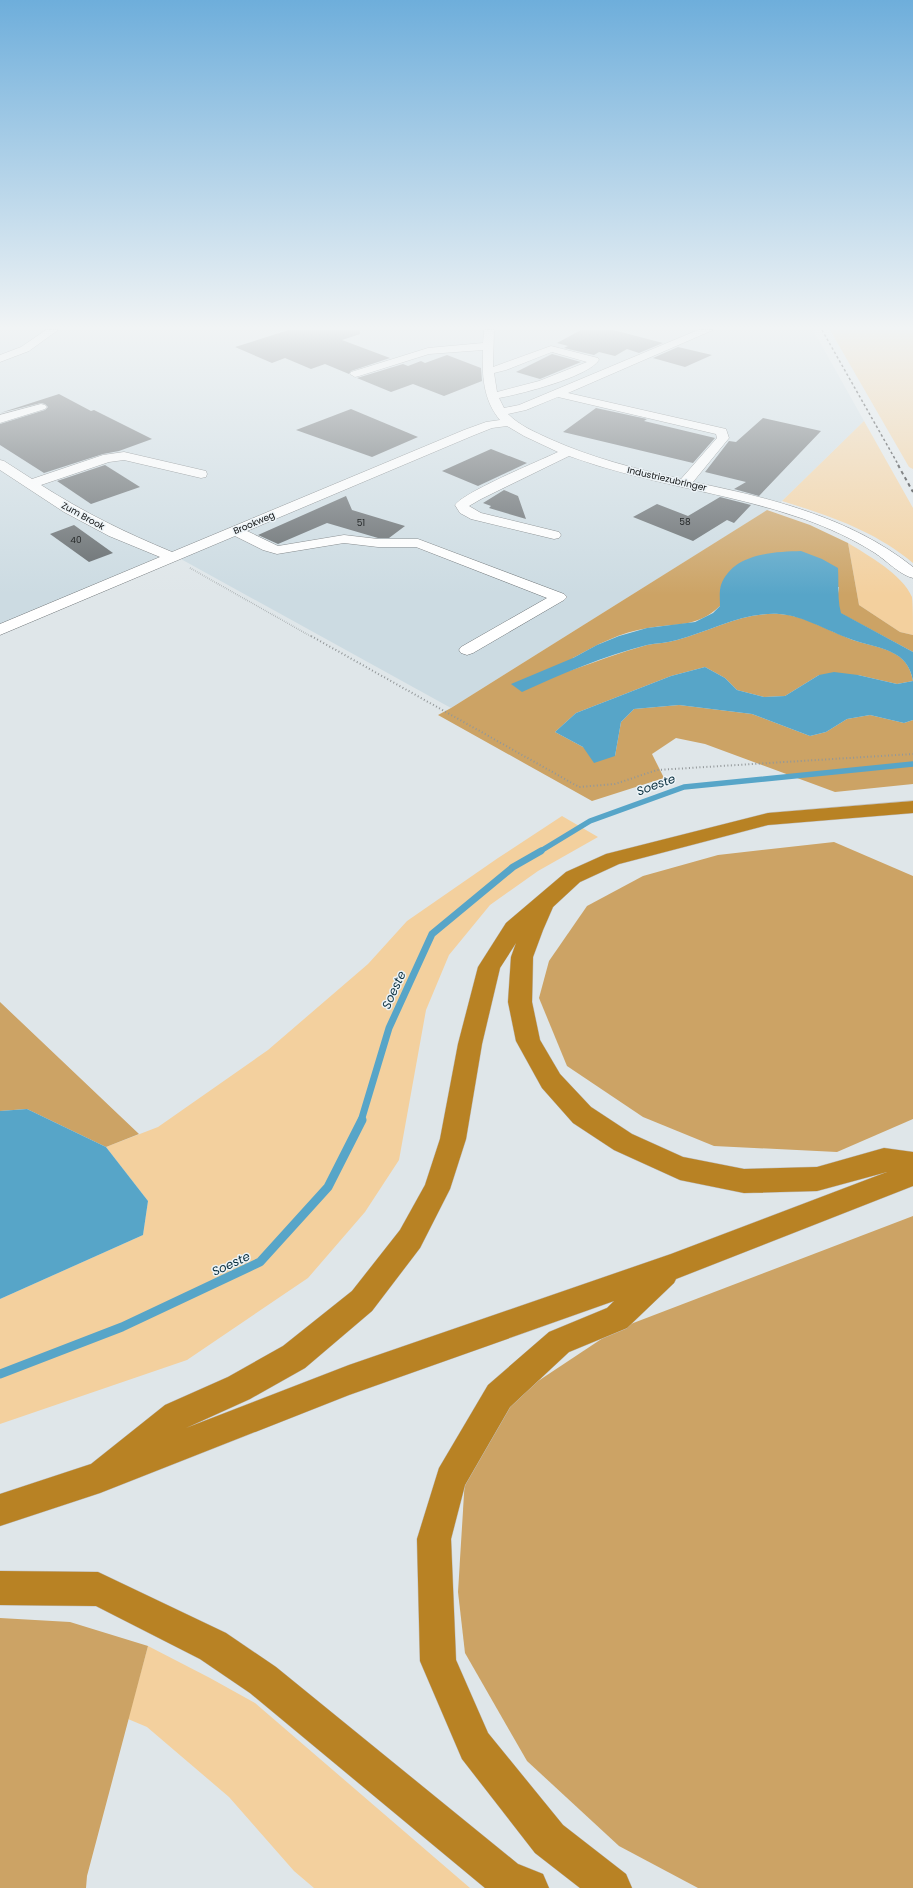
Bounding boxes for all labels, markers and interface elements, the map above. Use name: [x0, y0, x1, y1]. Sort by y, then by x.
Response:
street label: Industriezubringer: [626, 464, 709, 494]
street label: Zum Brook: [59, 499, 107, 533]
street label: Brookweg: [231, 509, 277, 537]
house number: 58: [679, 516, 691, 528]
house number: 51: [357, 517, 365, 529]
house number: 40: [70, 534, 82, 546]
water label: Soeste: [634, 769, 678, 799]
water label: Soeste: [377, 967, 410, 1012]
water label: Soeste: [209, 1247, 253, 1280]

